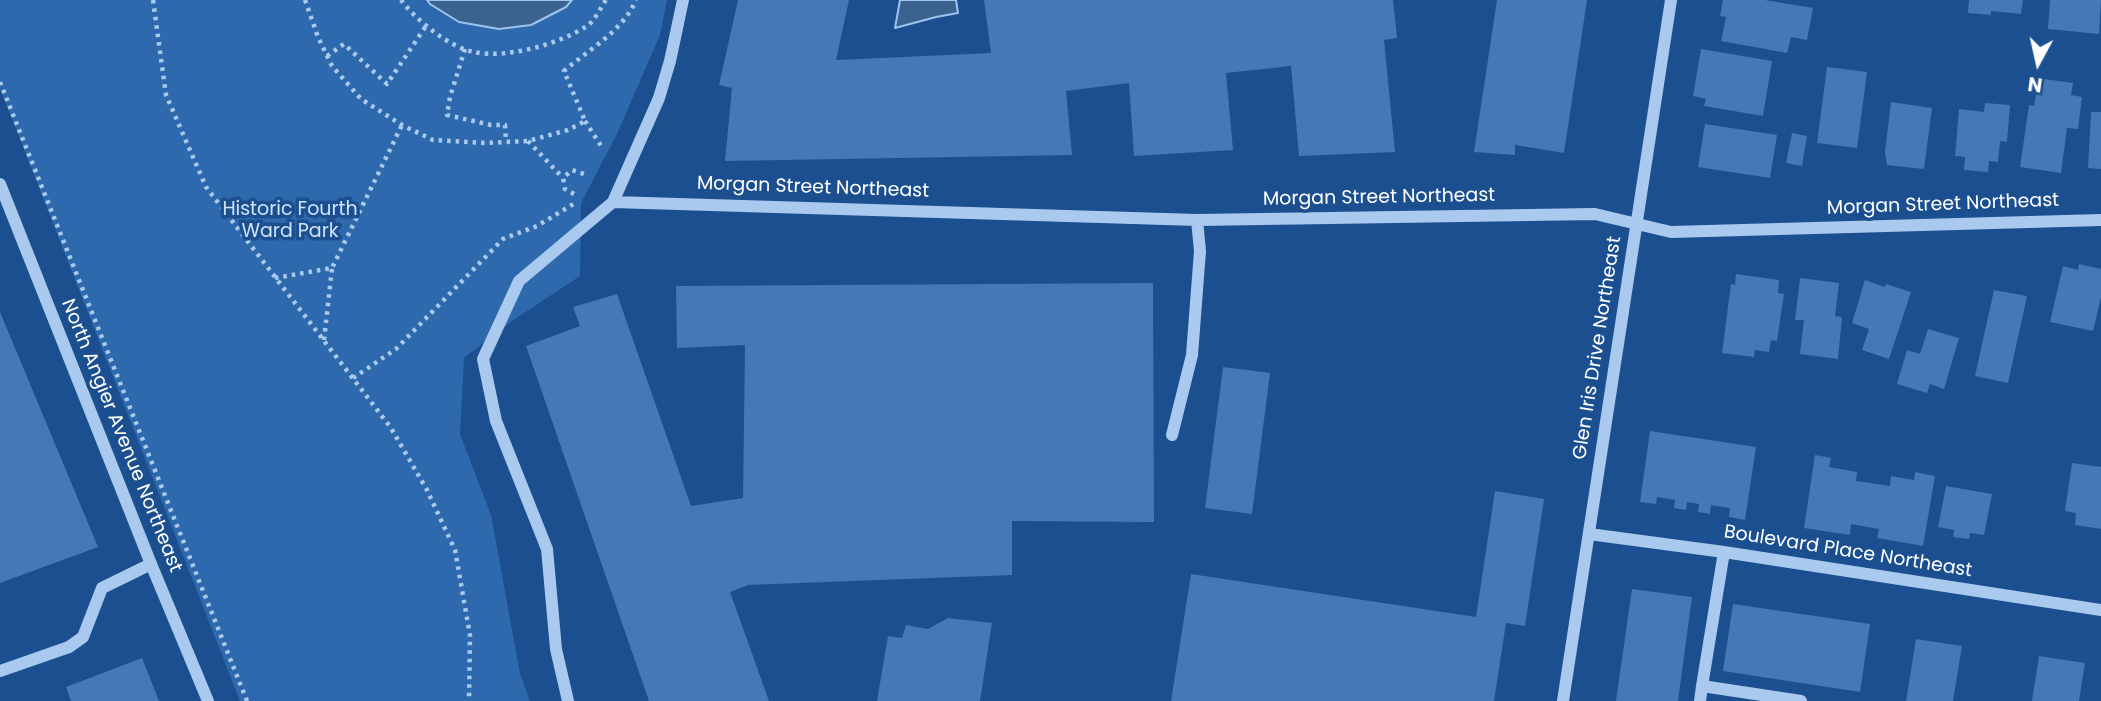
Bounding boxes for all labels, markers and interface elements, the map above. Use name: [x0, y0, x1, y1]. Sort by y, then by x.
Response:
north arrow: [2003, 28, 2073, 98]
text: N: [2026, 70, 2044, 99]
street label: Morgan Street Northeast: [696, 173, 930, 203]
street label: Morgan Street Northeast: [1263, 185, 1495, 211]
street label: Morgan Street Northeast: [1826, 190, 2060, 220]
park label: Historic Fourth Ward Park: [222, 199, 358, 243]
street label: Glen Iris Drive Northeast: [1569, 235, 1627, 461]
street label: North Angier Avenue Northeast: [56, 296, 186, 576]
street label: Boulevard Place Northeast: [1722, 521, 1974, 583]

